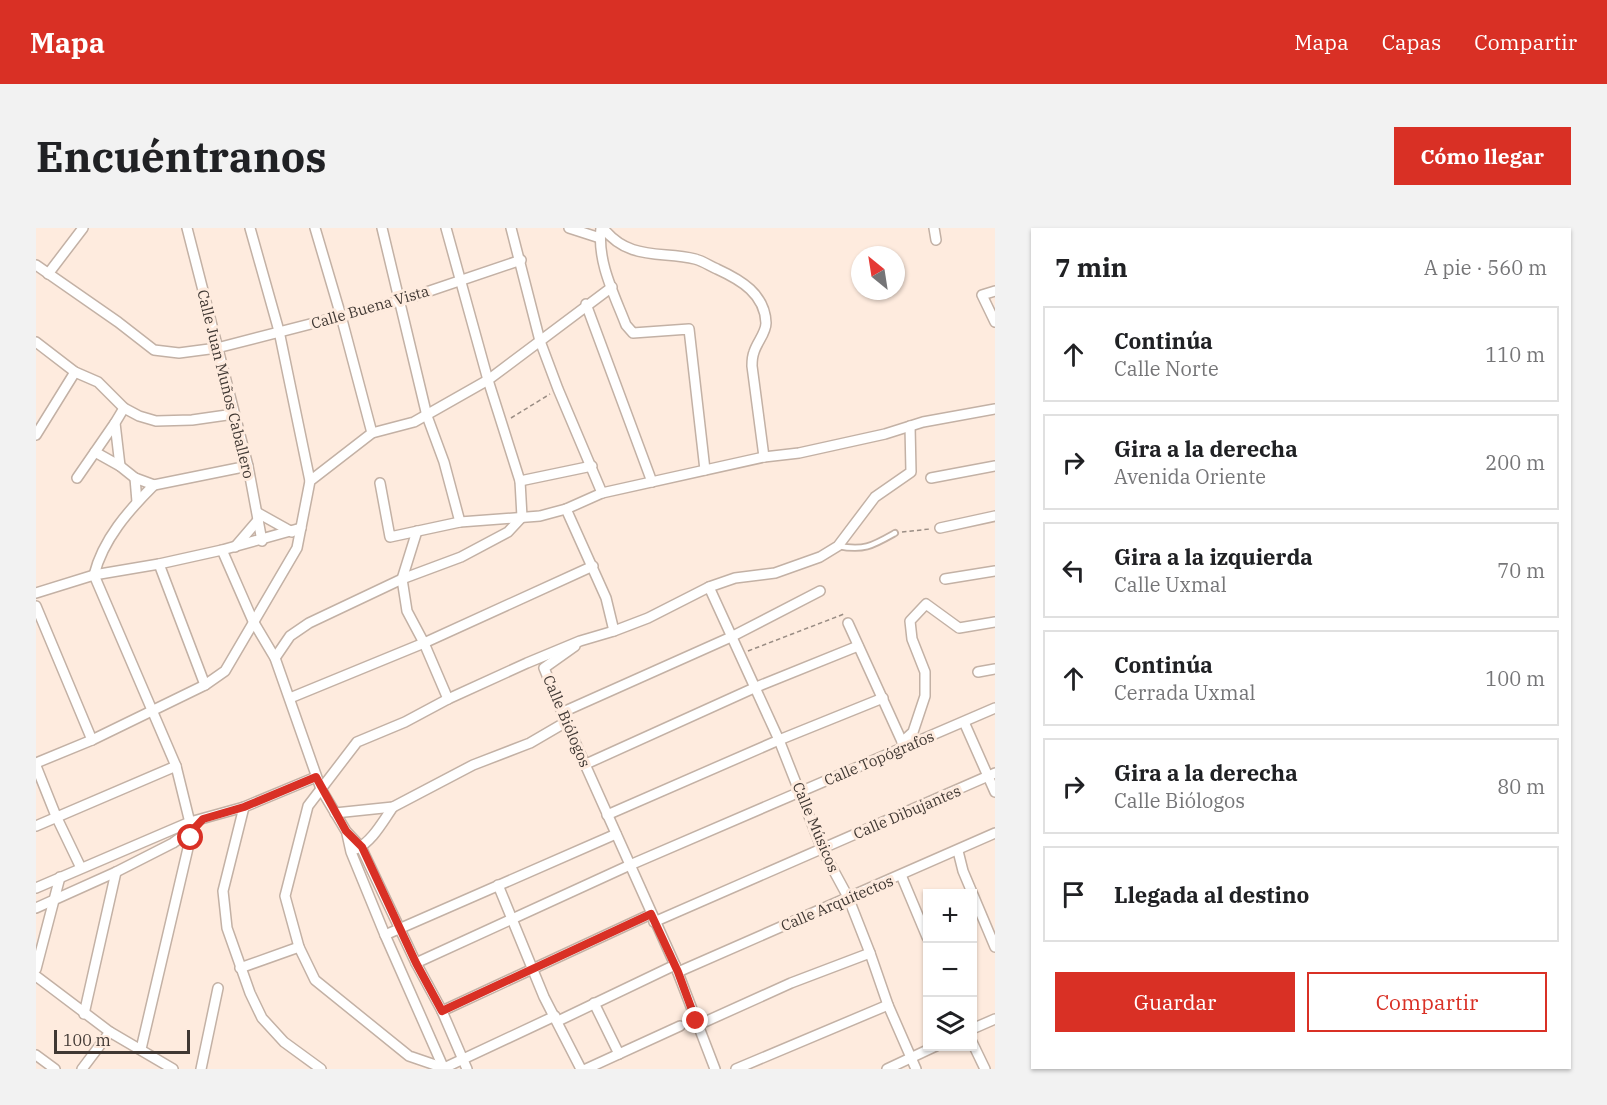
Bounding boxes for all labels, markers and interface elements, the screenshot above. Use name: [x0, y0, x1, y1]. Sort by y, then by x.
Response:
text: Mapa: [30, 24, 105, 61]
text: Mapa: [1294, 28, 1349, 56]
text: Capas: [1382, 28, 1441, 56]
text: Compartir: [1474, 28, 1577, 56]
button: Cómo llegar: [1394, 127, 1571, 185]
text: Encuéntranos: [36, 129, 327, 184]
north arrow: [851, 246, 905, 300]
text: 7 min: [1055, 250, 1128, 284]
text: A pie · 560 m: [1424, 254, 1547, 281]
street label: Calle Buena Vista: [309, 281, 431, 333]
street label: Calle Juan Muños Caballero: [193, 288, 259, 480]
text: Continúa: [1114, 326, 1213, 355]
icon: ahead: [1057, 338, 1090, 371]
text: 110 m: [1485, 341, 1545, 368]
text: Calle Norte: [1114, 355, 1219, 382]
text: Gira a la derecha: [1114, 434, 1298, 463]
icon: right: [1057, 446, 1090, 479]
text: 200 m: [1485, 449, 1545, 476]
text: Avenida Oriente: [1114, 463, 1266, 490]
text: Gira a la izquierda: [1114, 542, 1313, 571]
icon: left: [1057, 554, 1090, 587]
text: 70 m: [1497, 557, 1545, 584]
text: Calle Uxmal: [1114, 571, 1227, 598]
text: Continúa: [1114, 650, 1213, 679]
icon: ahead: [1057, 662, 1090, 695]
text: 100 m: [1485, 665, 1545, 692]
street label: Calle Biólogos: [539, 672, 595, 770]
text: Cerrada Uxmal: [1114, 679, 1256, 706]
street label: Calle Topógrafos: [821, 726, 937, 790]
text: Gira a la derecha: [1114, 758, 1298, 787]
icon: right: [1057, 770, 1090, 803]
text: 80 m: [1497, 773, 1545, 800]
street label: Calle Músicos: [788, 779, 844, 875]
street label: Calle Dibujantes: [850, 781, 964, 843]
text: Calle Biólogos: [1114, 787, 1245, 814]
route start: [177, 824, 203, 850]
street label: Calle Arquitectos: [778, 871, 896, 935]
icon: arrive: [1057, 878, 1090, 911]
text: Llegada al destino: [1114, 880, 1309, 909]
map controls: [923, 889, 977, 1051]
button: +: [923, 889, 977, 943]
button: −: [923, 943, 977, 997]
button: Guardar: [1055, 972, 1295, 1032]
button: Compartir: [1307, 972, 1547, 1032]
button: layers: [923, 997, 977, 1051]
route end: [682, 1007, 708, 1033]
scale bar: [54, 1027, 190, 1054]
text: 100 m: [63, 1030, 111, 1050]

